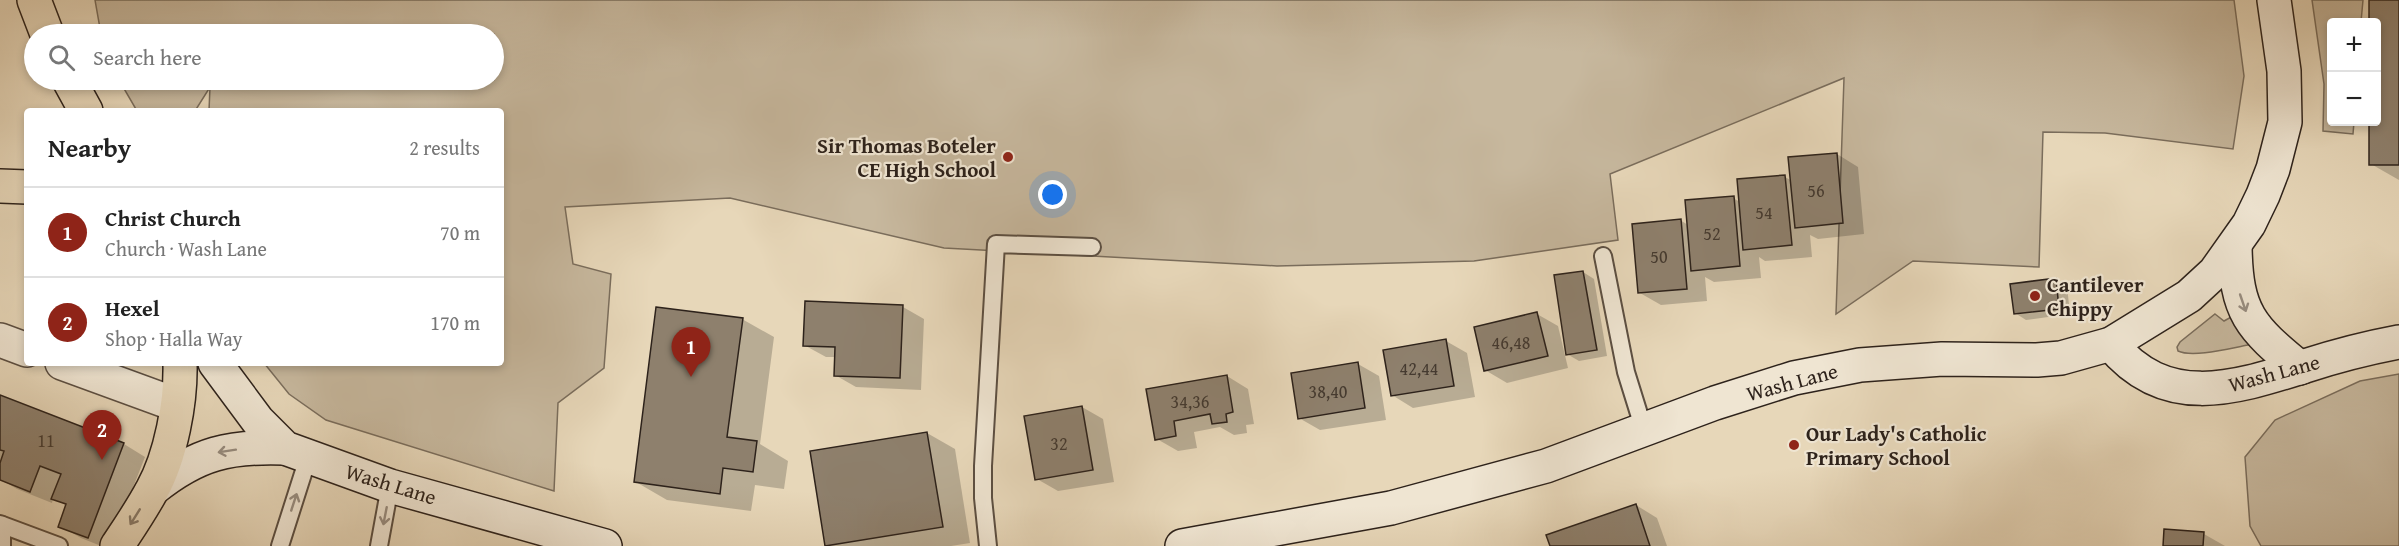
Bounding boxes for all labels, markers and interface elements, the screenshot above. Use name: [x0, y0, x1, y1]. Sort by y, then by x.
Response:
map controls: [2327, 18, 2381, 126]
button: +: [2327, 18, 2381, 72]
search box: [24, 24, 504, 90]
icon: search: [45, 41, 78, 74]
text: Search here: [93, 41, 202, 73]
button: −: [2327, 72, 2381, 126]
text: Nearby: [48, 128, 131, 167]
place label: Sir Thomas Boteler CE High School: [817, 130, 996, 185]
text: 2 results: [409, 133, 480, 162]
marker: Sir Thomas Boteler CE High School: [1001, 150, 1015, 164]
house number: 56: [1807, 177, 1825, 204]
your location: [1038, 180, 1067, 209]
house number: 54: [1755, 199, 1773, 226]
text: Christ Church: [105, 202, 241, 234]
text: 1: [62, 218, 73, 247]
text: 70 m: [440, 218, 480, 247]
house number: 52: [1703, 220, 1721, 247]
text: Church · Wash Lane: [105, 234, 267, 263]
house number: 50: [1650, 243, 1668, 270]
place label: Cantilever Chippy: [2047, 269, 2144, 324]
marker: Cantilever Chippy: [2028, 289, 2042, 303]
text: Hexel: [105, 292, 160, 324]
one-way arrow: [2239, 294, 2250, 312]
text: 2: [62, 308, 73, 337]
text: 170 m: [430, 308, 480, 337]
text: Shop · Halla Way: [105, 324, 243, 353]
pin: 1: [672, 328, 710, 377]
house number: 46,48: [1491, 329, 1531, 356]
street label: Wash Lane: [2225, 346, 2323, 400]
house number: 42,44: [1399, 355, 1439, 382]
street label: Wash Lane: [1743, 355, 1841, 409]
house number: 38,40: [1308, 378, 1348, 405]
house number: 34,36: [1170, 388, 1210, 415]
pin: 2: [82, 410, 122, 460]
place label: Our Lady's Catholic Primary School: [1806, 418, 1987, 473]
house number: 11: [37, 427, 55, 454]
house number: 32: [1050, 430, 1068, 457]
marker: Our Lady's Catholic Primary School: [1787, 438, 1801, 452]
one-way arrow: [218, 446, 238, 457]
street label: Wash Lane: [342, 456, 440, 513]
one-way arrow: [290, 493, 301, 512]
one-way arrow: [379, 506, 390, 525]
one-way arrow: [129, 508, 141, 525]

